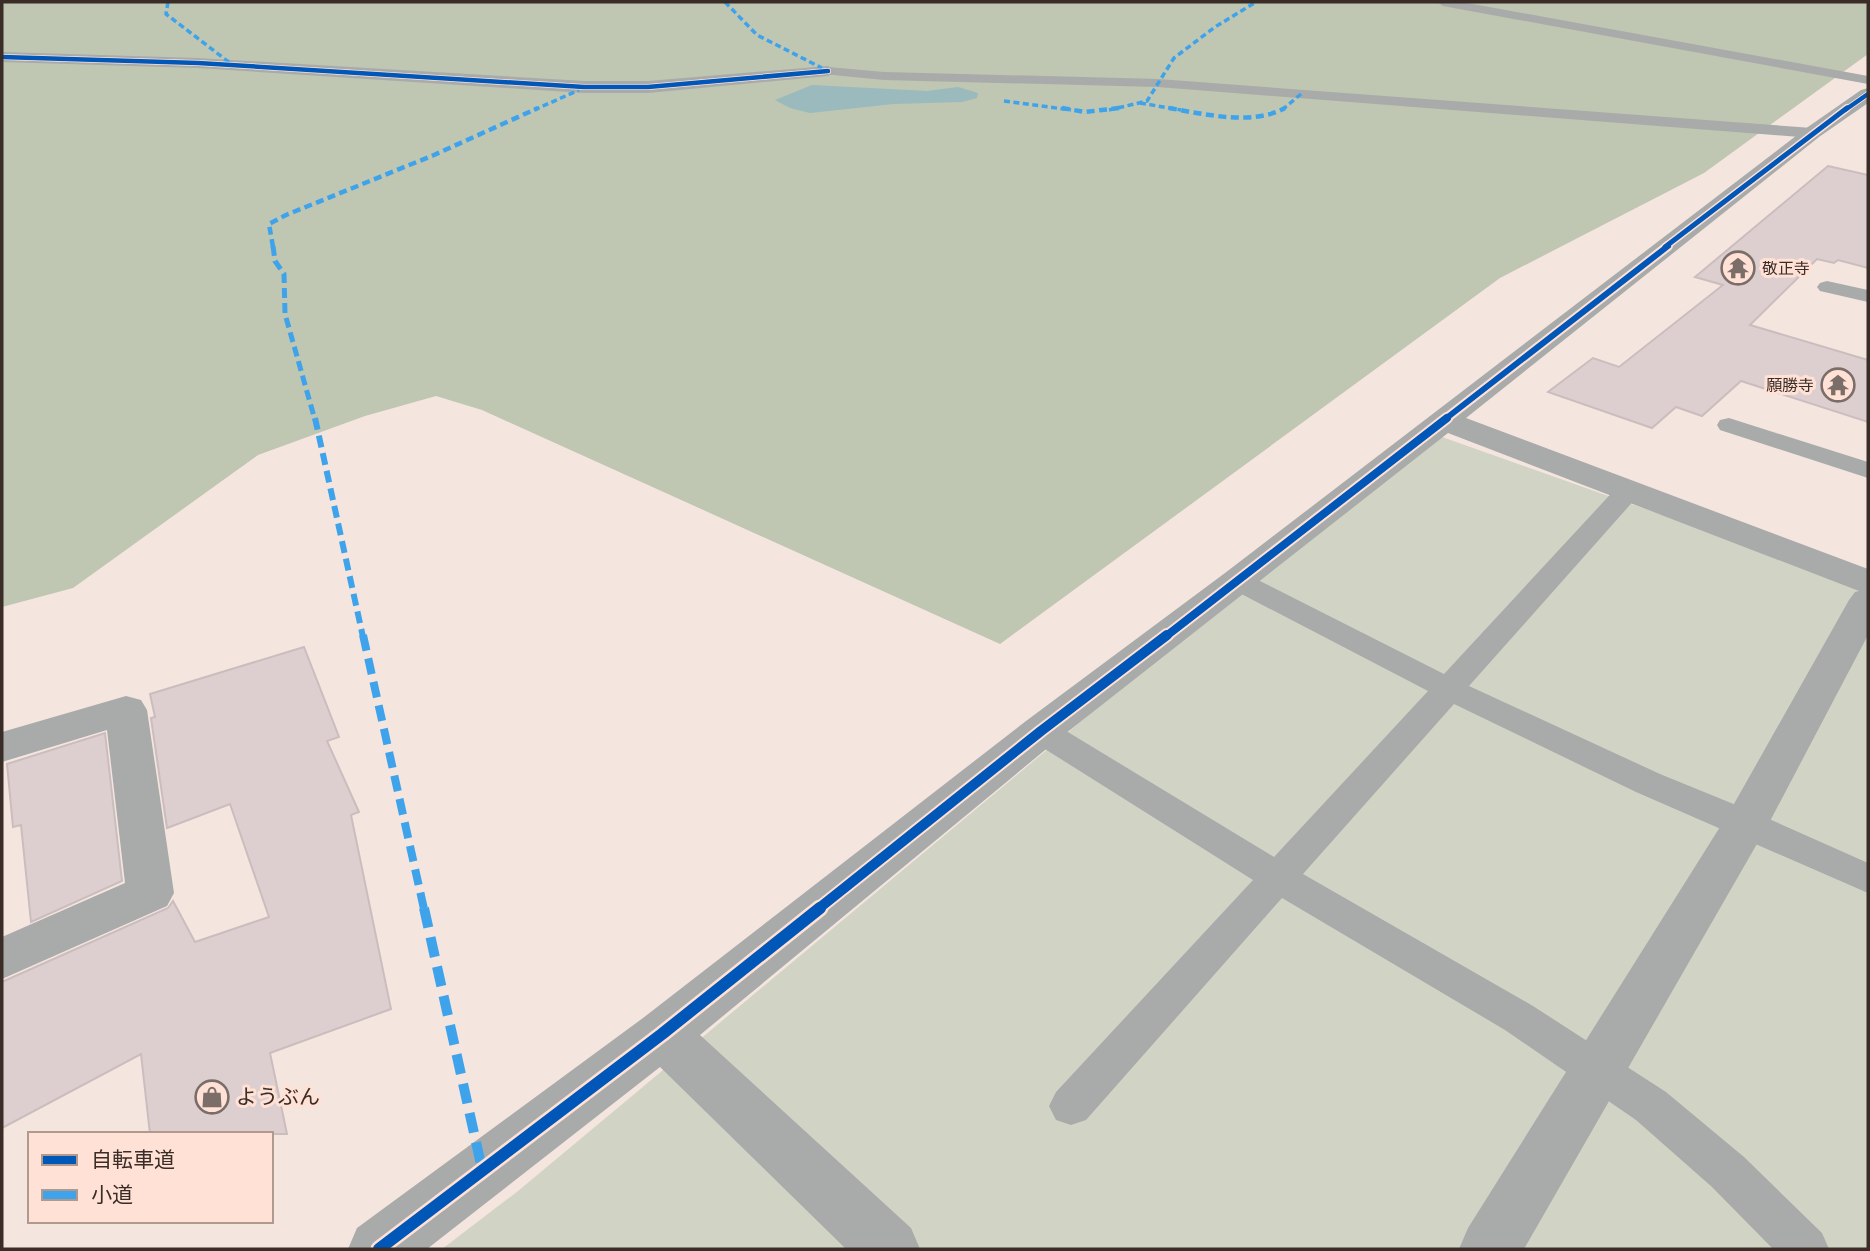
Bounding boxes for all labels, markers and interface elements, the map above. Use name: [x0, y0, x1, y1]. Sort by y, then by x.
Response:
temple icon: 敬正寺: [1719, 249, 1757, 287]
place label: 敬正寺: [1762, 258, 1810, 280]
temple icon: 願勝寺: [1819, 366, 1857, 404]
place label: 願勝寺: [1766, 375, 1814, 397]
shop icon: ようぶん: [193, 1078, 231, 1116]
place label: ようぶん: [236, 1082, 320, 1112]
legend: [28, 1132, 273, 1223]
text: 自転車道: [91, 1145, 175, 1175]
text: 小道: [91, 1180, 133, 1210]

